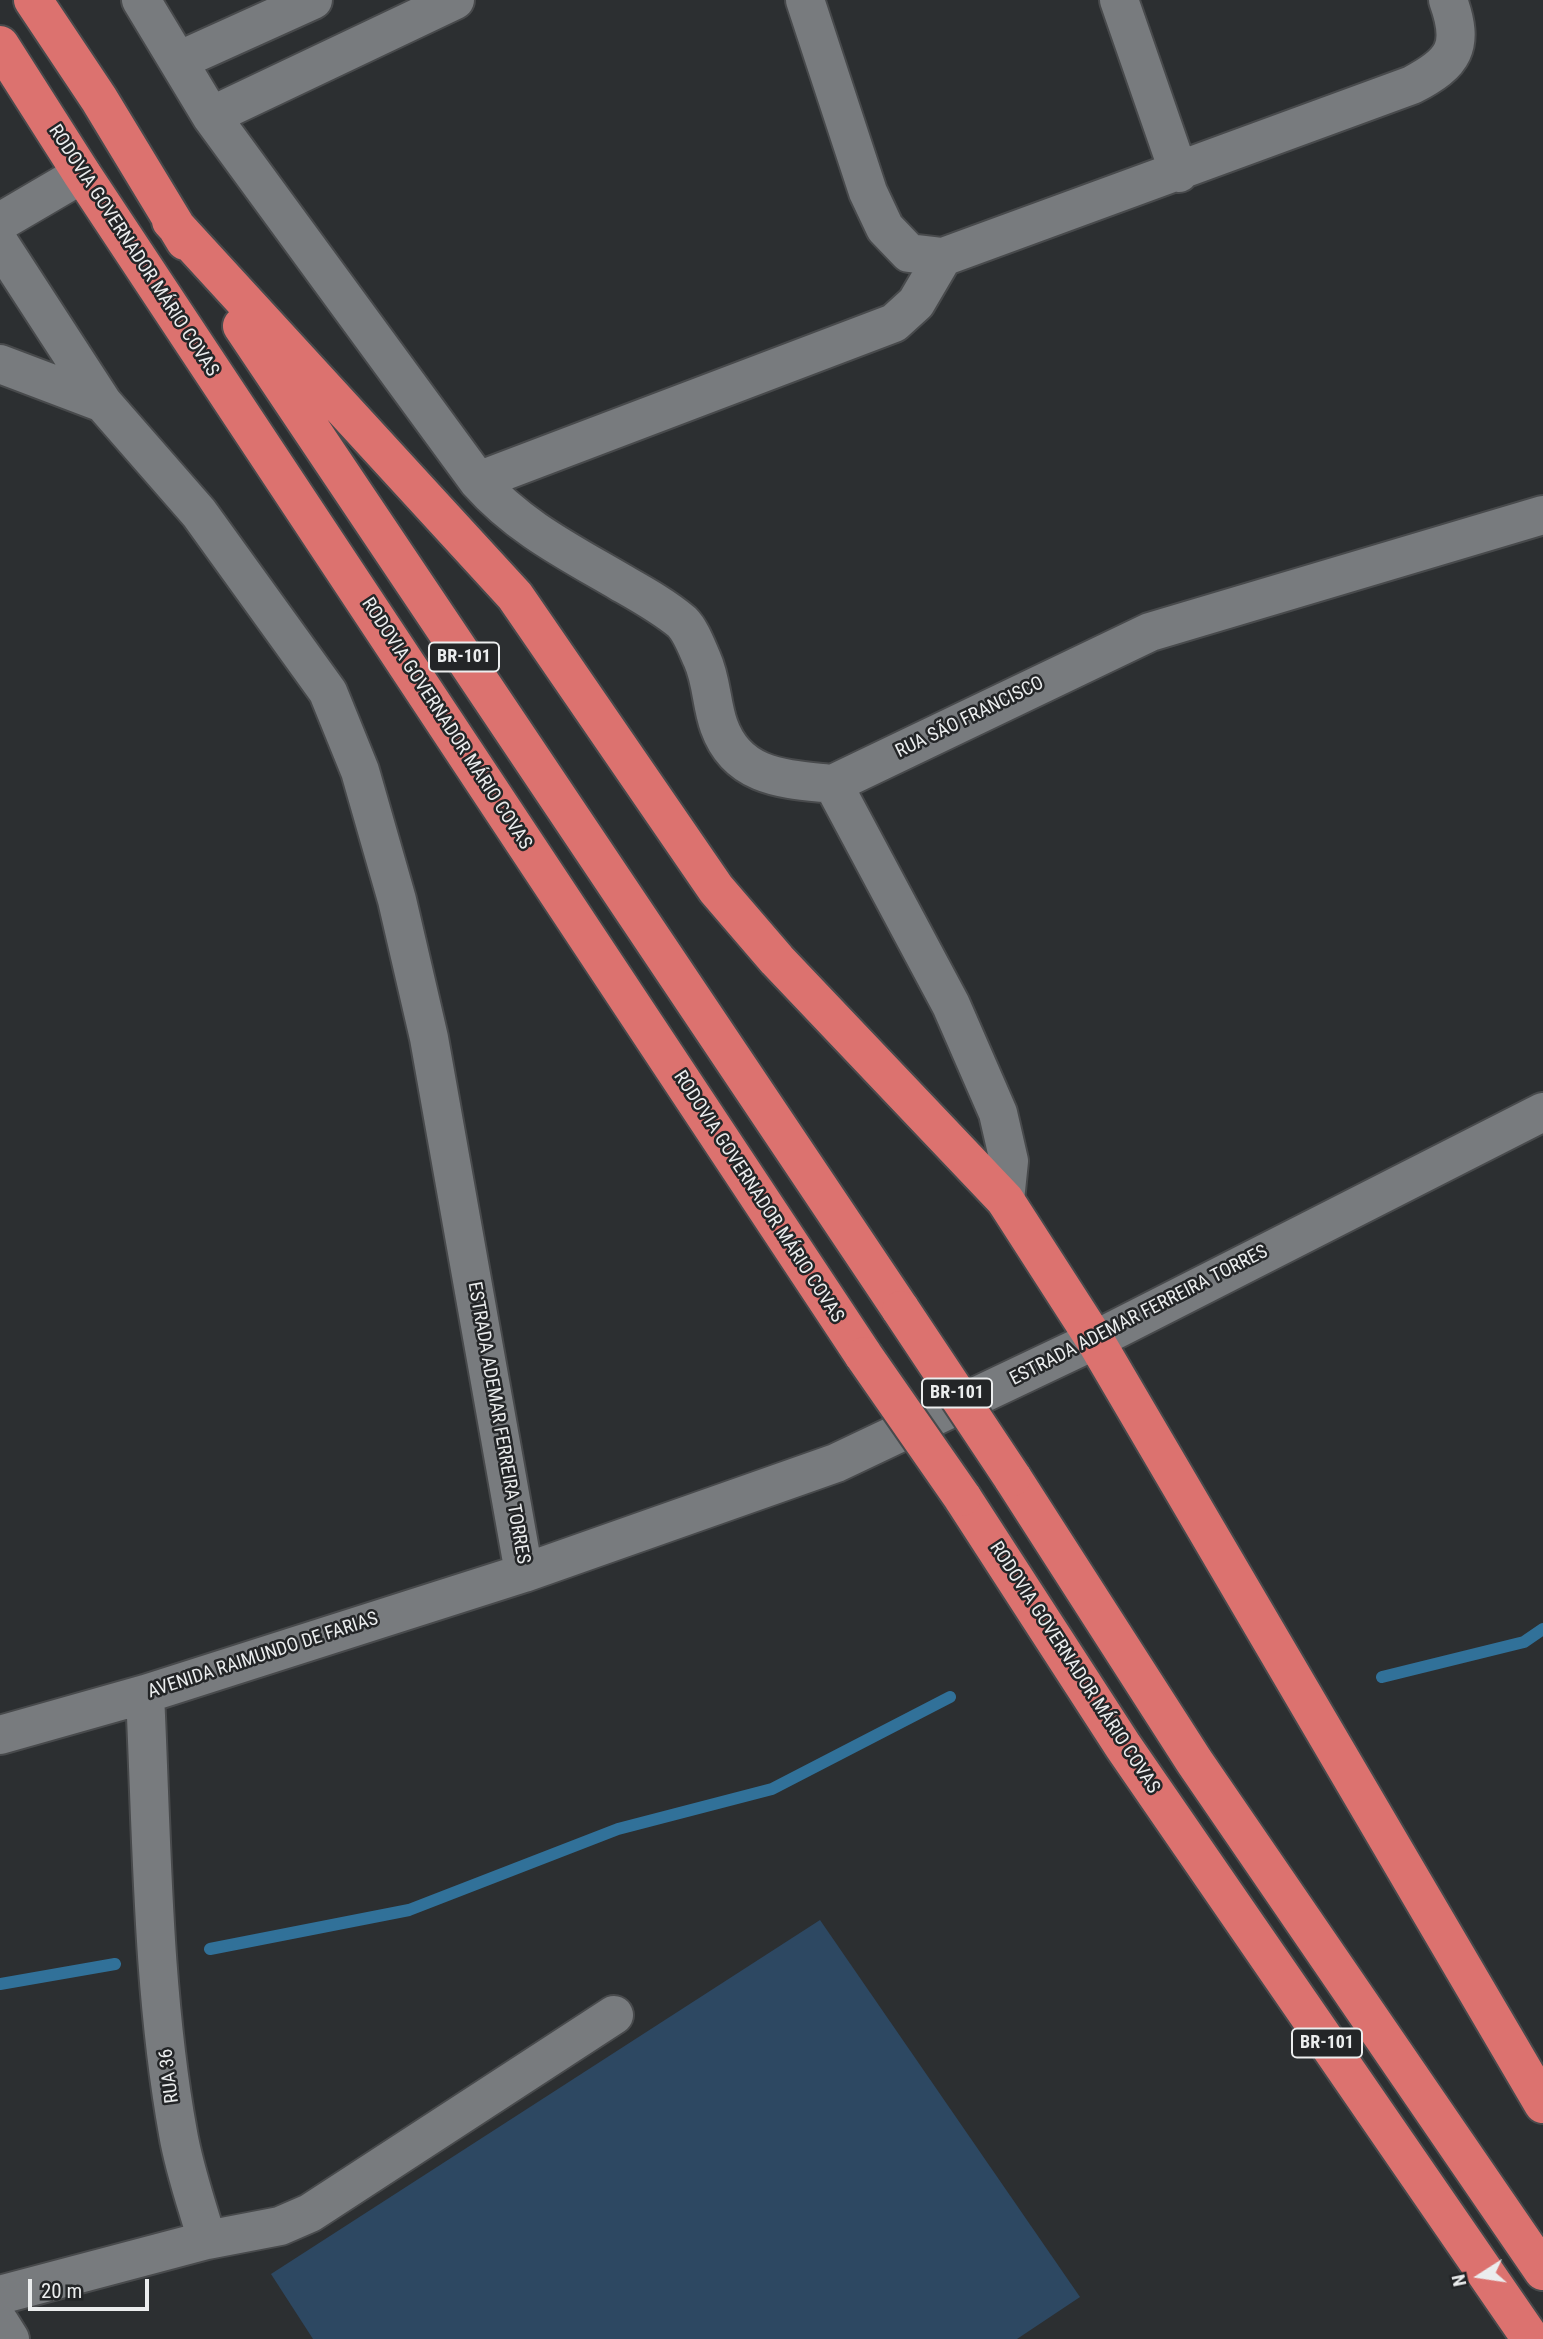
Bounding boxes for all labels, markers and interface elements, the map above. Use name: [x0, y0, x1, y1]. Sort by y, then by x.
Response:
street label: RODOVIA GOVERNADOR MÁRIO COVAS: [43, 121, 223, 381]
street label: RODOVIA GOVERNADOR MÁRIO COVAS: [356, 594, 536, 854]
road number: BR-101: [429, 642, 499, 672]
street label: RUA SÃO FRANCISCO: [892, 672, 1048, 764]
street label: RODOVIA GOVERNADOR MÁRIO COVAS: [668, 1067, 848, 1327]
street label: ESTRADA ADEMAR FERREIRA TORRES: [1006, 1241, 1272, 1391]
street label: ESTRADA ADEMAR FERREIRA TORRES: [462, 1280, 534, 1566]
road number: BR-101: [922, 1378, 992, 1408]
street label: RODOVIA GOVERNADOR MÁRIO COVAS: [984, 1538, 1164, 1798]
street label: AVENIDA RAIMUNDO DE FARIAS: [145, 1608, 381, 1704]
road number: BR-101: [1292, 2028, 1362, 2057]
street label: RUA 36: [155, 2048, 185, 2104]
north arrow: [1445, 2241, 1515, 2311]
scale bar: [32, 2266, 152, 2310]
text: N: [1447, 2272, 1471, 2289]
text: 20 m: [41, 2279, 82, 2303]

